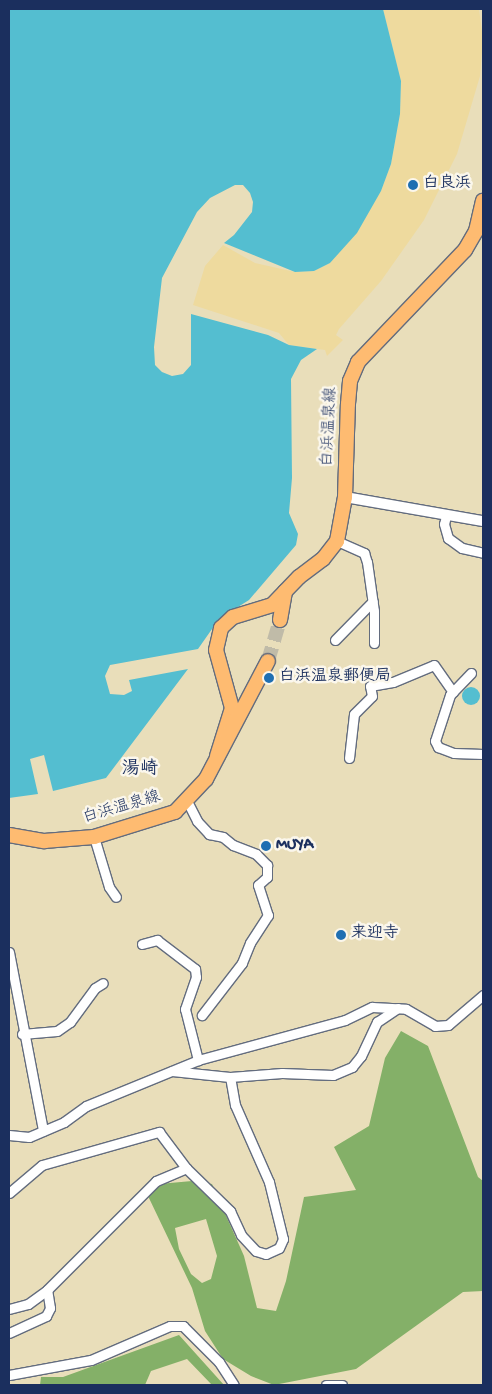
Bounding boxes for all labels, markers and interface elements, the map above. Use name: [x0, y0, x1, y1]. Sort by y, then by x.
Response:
place label: 白良浜: [423, 175, 471, 195]
marker: 白良浜: [407, 179, 419, 191]
street label: 白浜温泉線: [319, 387, 343, 467]
place label: 白浜温泉郵便局: [279, 668, 391, 688]
marker: 白浜温泉郵便局: [263, 672, 275, 684]
district label: 湯崎: [122, 759, 158, 781]
street label: 白浜温泉線: [81, 789, 163, 829]
place label: MUYA: [276, 836, 313, 856]
marker: MUYA: [260, 840, 272, 852]
place label: 来迎寺: [351, 925, 399, 945]
marker: 来迎寺: [335, 929, 347, 941]

